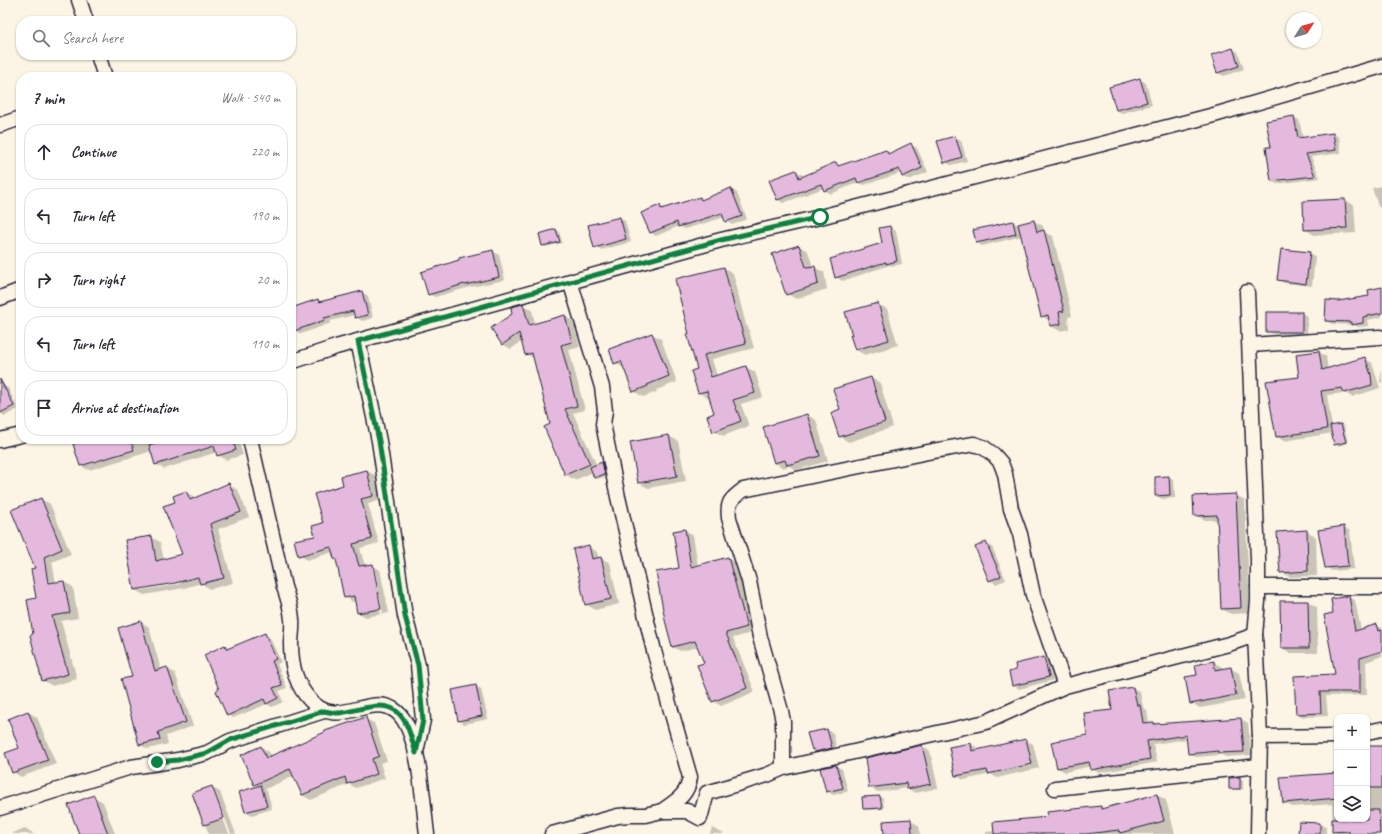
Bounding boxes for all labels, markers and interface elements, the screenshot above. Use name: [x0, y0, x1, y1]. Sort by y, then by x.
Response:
north arrow: [1286, 12, 1322, 48]
search box: [16, 16, 296, 60]
icon: search: [30, 27, 52, 49]
text: Search here: [62, 29, 123, 48]
text: 7 min: [32, 88, 65, 109]
text: Walk · 540 m: [221, 90, 280, 106]
icon: ahead: [33, 141, 55, 163]
text: Continue: [71, 143, 116, 162]
text: 220 m: [251, 144, 279, 160]
icon: left: [33, 205, 55, 227]
text: Turn left: [71, 207, 114, 226]
text: 190 m: [251, 208, 279, 224]
route start: [811, 208, 829, 226]
icon: right: [33, 269, 55, 291]
text: Turn right: [71, 271, 124, 290]
text: 20 m: [257, 272, 279, 288]
icon: left: [33, 333, 55, 355]
text: Turn left: [71, 335, 114, 354]
text: 110 m: [251, 336, 279, 352]
icon: arrive: [33, 397, 55, 419]
text: Arrive at destination: [71, 399, 178, 418]
map controls: [1334, 714, 1370, 822]
button: +: [1334, 714, 1370, 750]
button: −: [1334, 750, 1370, 786]
route end: [148, 753, 166, 771]
button: layers: [1334, 786, 1370, 822]

